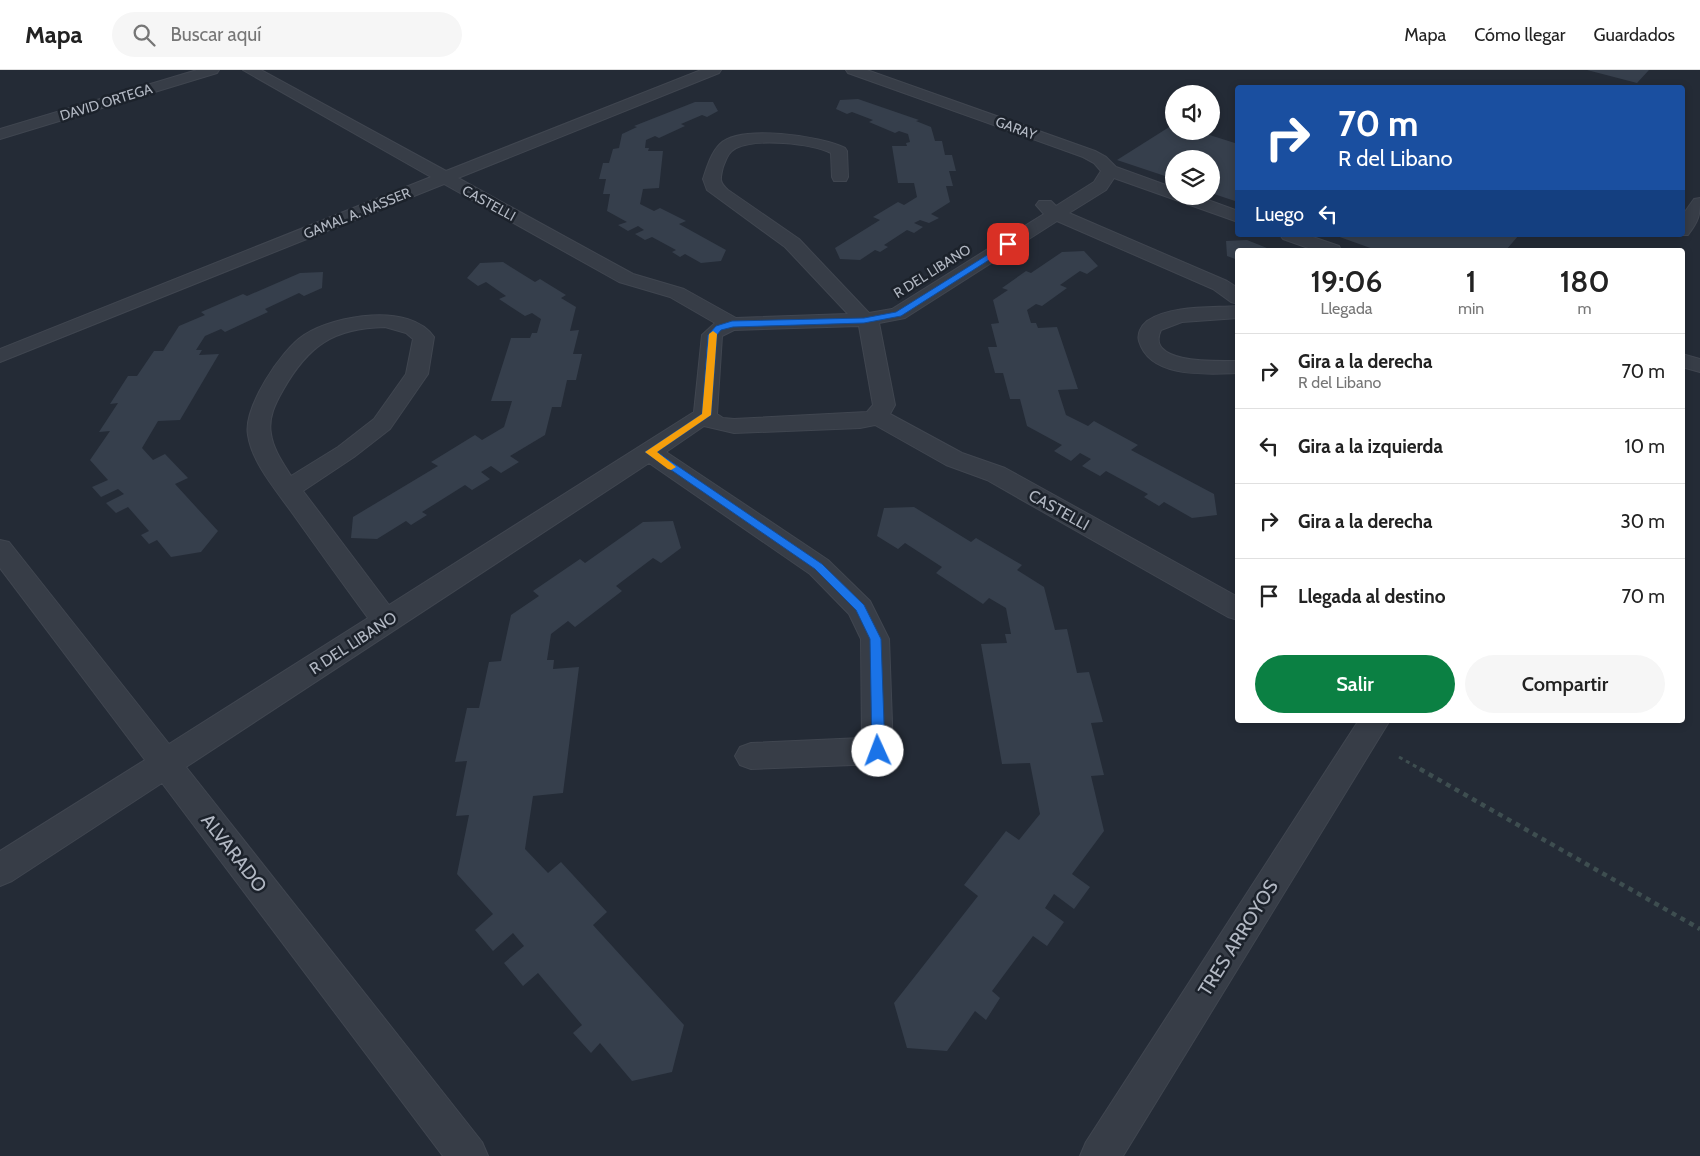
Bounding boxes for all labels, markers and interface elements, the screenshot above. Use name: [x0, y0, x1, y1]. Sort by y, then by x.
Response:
search box: [112, 12, 462, 57]
text: Mapa: [25, 20, 82, 49]
icon: search: [130, 21, 158, 49]
text: Buscar aquí: [170, 23, 261, 46]
text: Mapa: [1404, 24, 1446, 46]
text: Cómo llegar: [1474, 24, 1566, 46]
text: Guardados: [1594, 24, 1675, 46]
street label: DAVID ORTEGA: [58, 79, 155, 125]
map controls: [1165, 85, 1220, 205]
button: sound: [1165, 85, 1220, 140]
text: 70 m: [1338, 102, 1419, 145]
icon: right: [1255, 105, 1320, 170]
street label: GARAY: [993, 112, 1040, 144]
text: R del Libano: [1338, 145, 1453, 172]
button: layers: [1165, 150, 1220, 205]
street label: CASTELLI: [459, 181, 519, 225]
street label: GAMAL A. NASSER: [301, 183, 414, 243]
icon: left: [1314, 200, 1342, 228]
text: Luego: [1255, 203, 1304, 226]
pin: [987, 223, 1029, 265]
icon: arrive: [994, 230, 1022, 258]
street label: R DEL LIBANO: [890, 240, 974, 302]
text: 19:06: [1310, 263, 1382, 300]
text: 1: [1466, 263, 1476, 300]
text: 180: [1560, 263, 1610, 300]
text: Llegada: [1320, 299, 1373, 318]
text: min: [1458, 299, 1484, 318]
text: m: [1578, 299, 1592, 318]
text: Gira a la derecha: [1298, 350, 1433, 373]
icon: right: [1255, 357, 1283, 385]
text: 70 m: [1621, 360, 1665, 383]
text: R del Libano: [1298, 373, 1381, 392]
icon: left: [1255, 432, 1283, 460]
text: Gira a la izquierda: [1298, 435, 1443, 458]
text: 10 m: [1625, 435, 1665, 458]
street label: CASTELLI: [1025, 486, 1093, 534]
icon: right: [1255, 507, 1283, 535]
text: Gira a la derecha: [1298, 510, 1433, 533]
text: 30 m: [1621, 510, 1665, 533]
icon: arrive: [1255, 582, 1283, 610]
text: Llegada al destino: [1298, 585, 1445, 608]
text: 70 m: [1621, 585, 1665, 608]
street label: R DEL LIBANO: [306, 608, 400, 678]
button: Salir: [1255, 655, 1455, 713]
button: Compartir: [1465, 655, 1665, 713]
position arrow: [851, 724, 903, 776]
street label: ALVARADO: [196, 809, 272, 897]
street label: TRES ARROYOS: [1193, 876, 1283, 1000]

